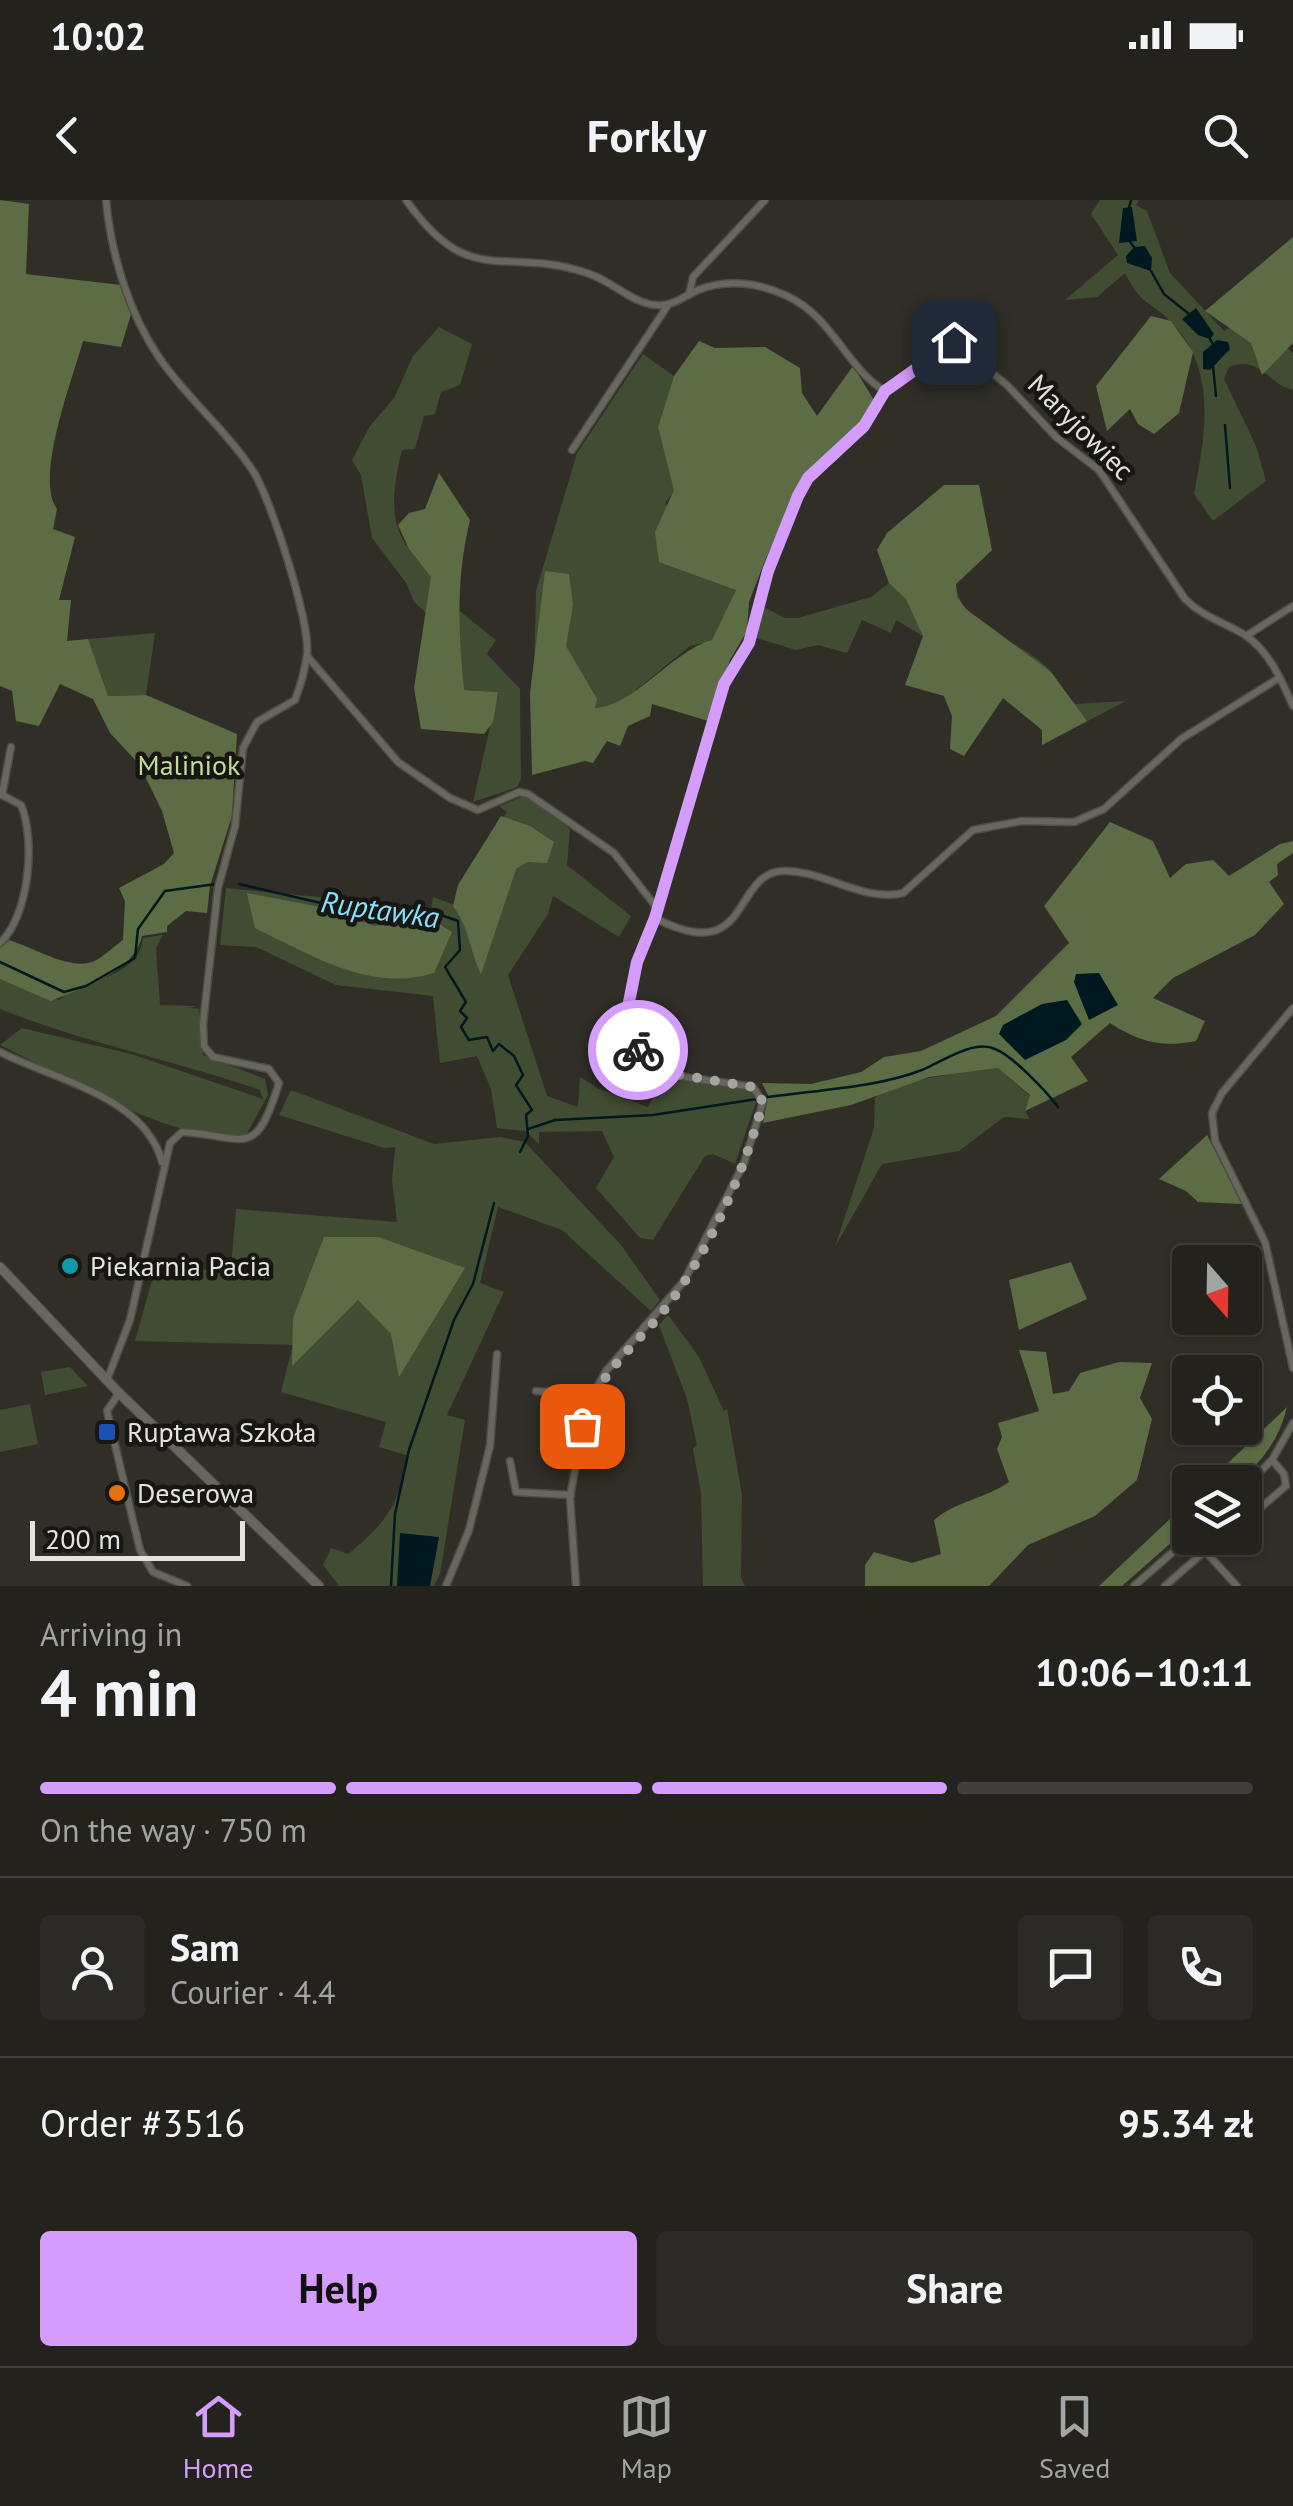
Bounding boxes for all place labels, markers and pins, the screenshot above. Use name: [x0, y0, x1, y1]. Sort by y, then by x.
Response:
pin: [912, 300, 997, 385]
place label: Piekarnia Pacia: [90, 1247, 271, 1284]
marker: Piekarnia Pacia: [59, 1255, 81, 1277]
pin: [540, 1384, 625, 1469]
place label: Ruptawa Szkoła: [127, 1413, 316, 1450]
marker: Ruptawa Szkoła: [96, 1421, 118, 1443]
place label: Deserowa: [137, 1474, 254, 1511]
marker: Deserowa: [106, 1482, 128, 1504]

